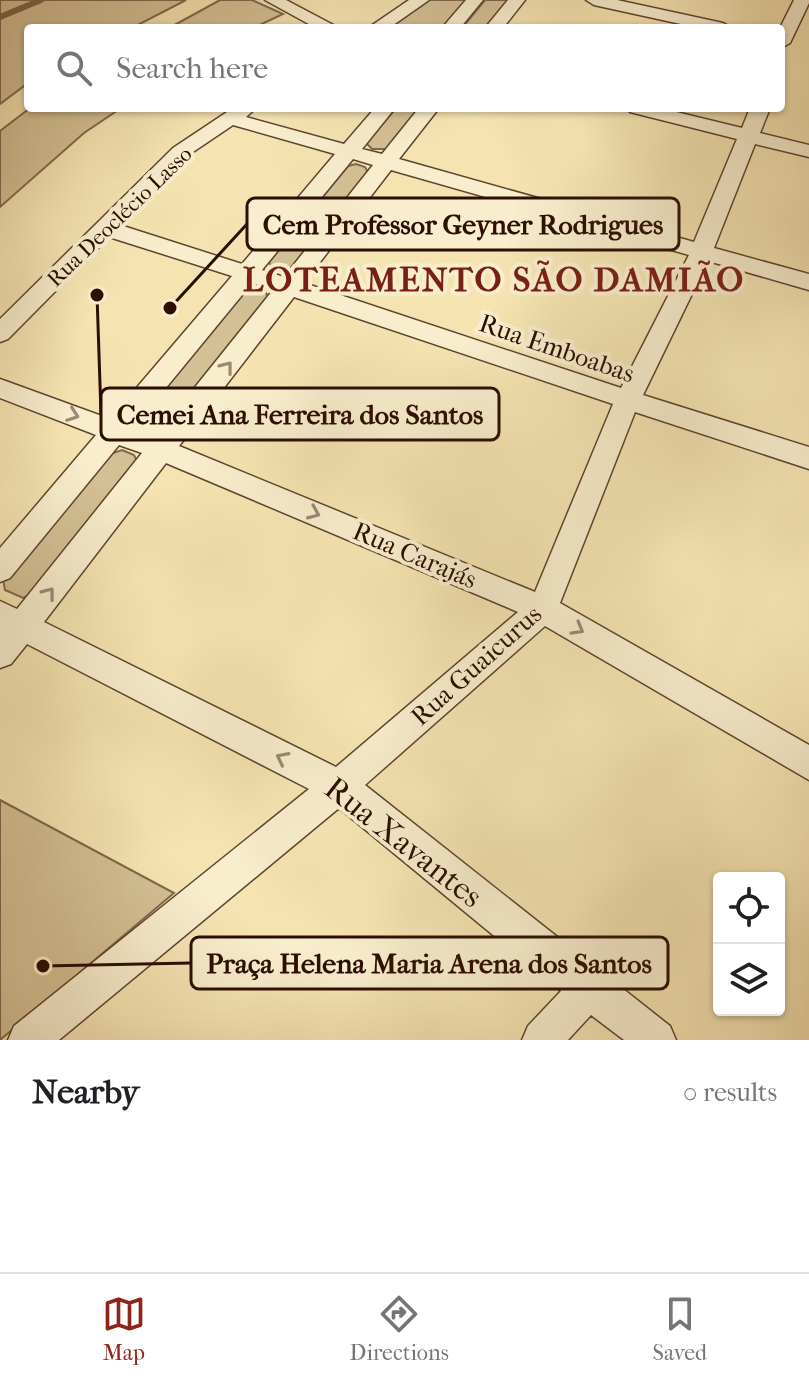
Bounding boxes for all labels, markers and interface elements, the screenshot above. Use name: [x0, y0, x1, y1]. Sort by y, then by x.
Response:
search box: [24, 24, 785, 112]
icon: search: [52, 46, 96, 90]
text: Search here: [116, 51, 268, 86]
street label: Rua Deoclécio Lasso: [42, 141, 197, 292]
callout: Cem Professor Geyner Rodrigues: [247, 198, 679, 250]
text: Cem Professor Geyner Rodrigues: [263, 208, 663, 241]
district label: LOTEAMENTO SÃO DAMIÃO: [243, 260, 745, 300]
street label: Rua Emboabas: [475, 307, 639, 390]
one-way arrow: [217, 362, 232, 376]
callout: Cemei Ana Ferreira dos Santos: [101, 388, 499, 440]
text: Cemei Ana Ferreira dos Santos: [117, 398, 483, 431]
one-way arrow: [65, 406, 79, 422]
one-way arrow: [306, 503, 320, 520]
street label: Rua Carajás: [348, 515, 481, 595]
one-way arrow: [39, 587, 53, 602]
street label: Rua Guaicurus: [405, 599, 548, 732]
one-way arrow: [569, 619, 584, 635]
one-way arrow: [276, 752, 291, 767]
street label: Rua Xavantes: [318, 769, 490, 915]
map controls: [713, 872, 785, 1016]
button: locate: [713, 872, 785, 944]
callout: Praça Helena Maria Arena dos Santos: [191, 937, 668, 989]
button: layers: [713, 944, 785, 1016]
text: Praça Helena Maria Arena dos Santos: [206, 947, 652, 981]
text: Nearby: [32, 1072, 139, 1112]
text: 0 results: [683, 1077, 777, 1108]
tab: Map: [102, 1292, 146, 1366]
tab: Directions: [350, 1292, 449, 1366]
tab: Saved: [653, 1292, 707, 1366]

